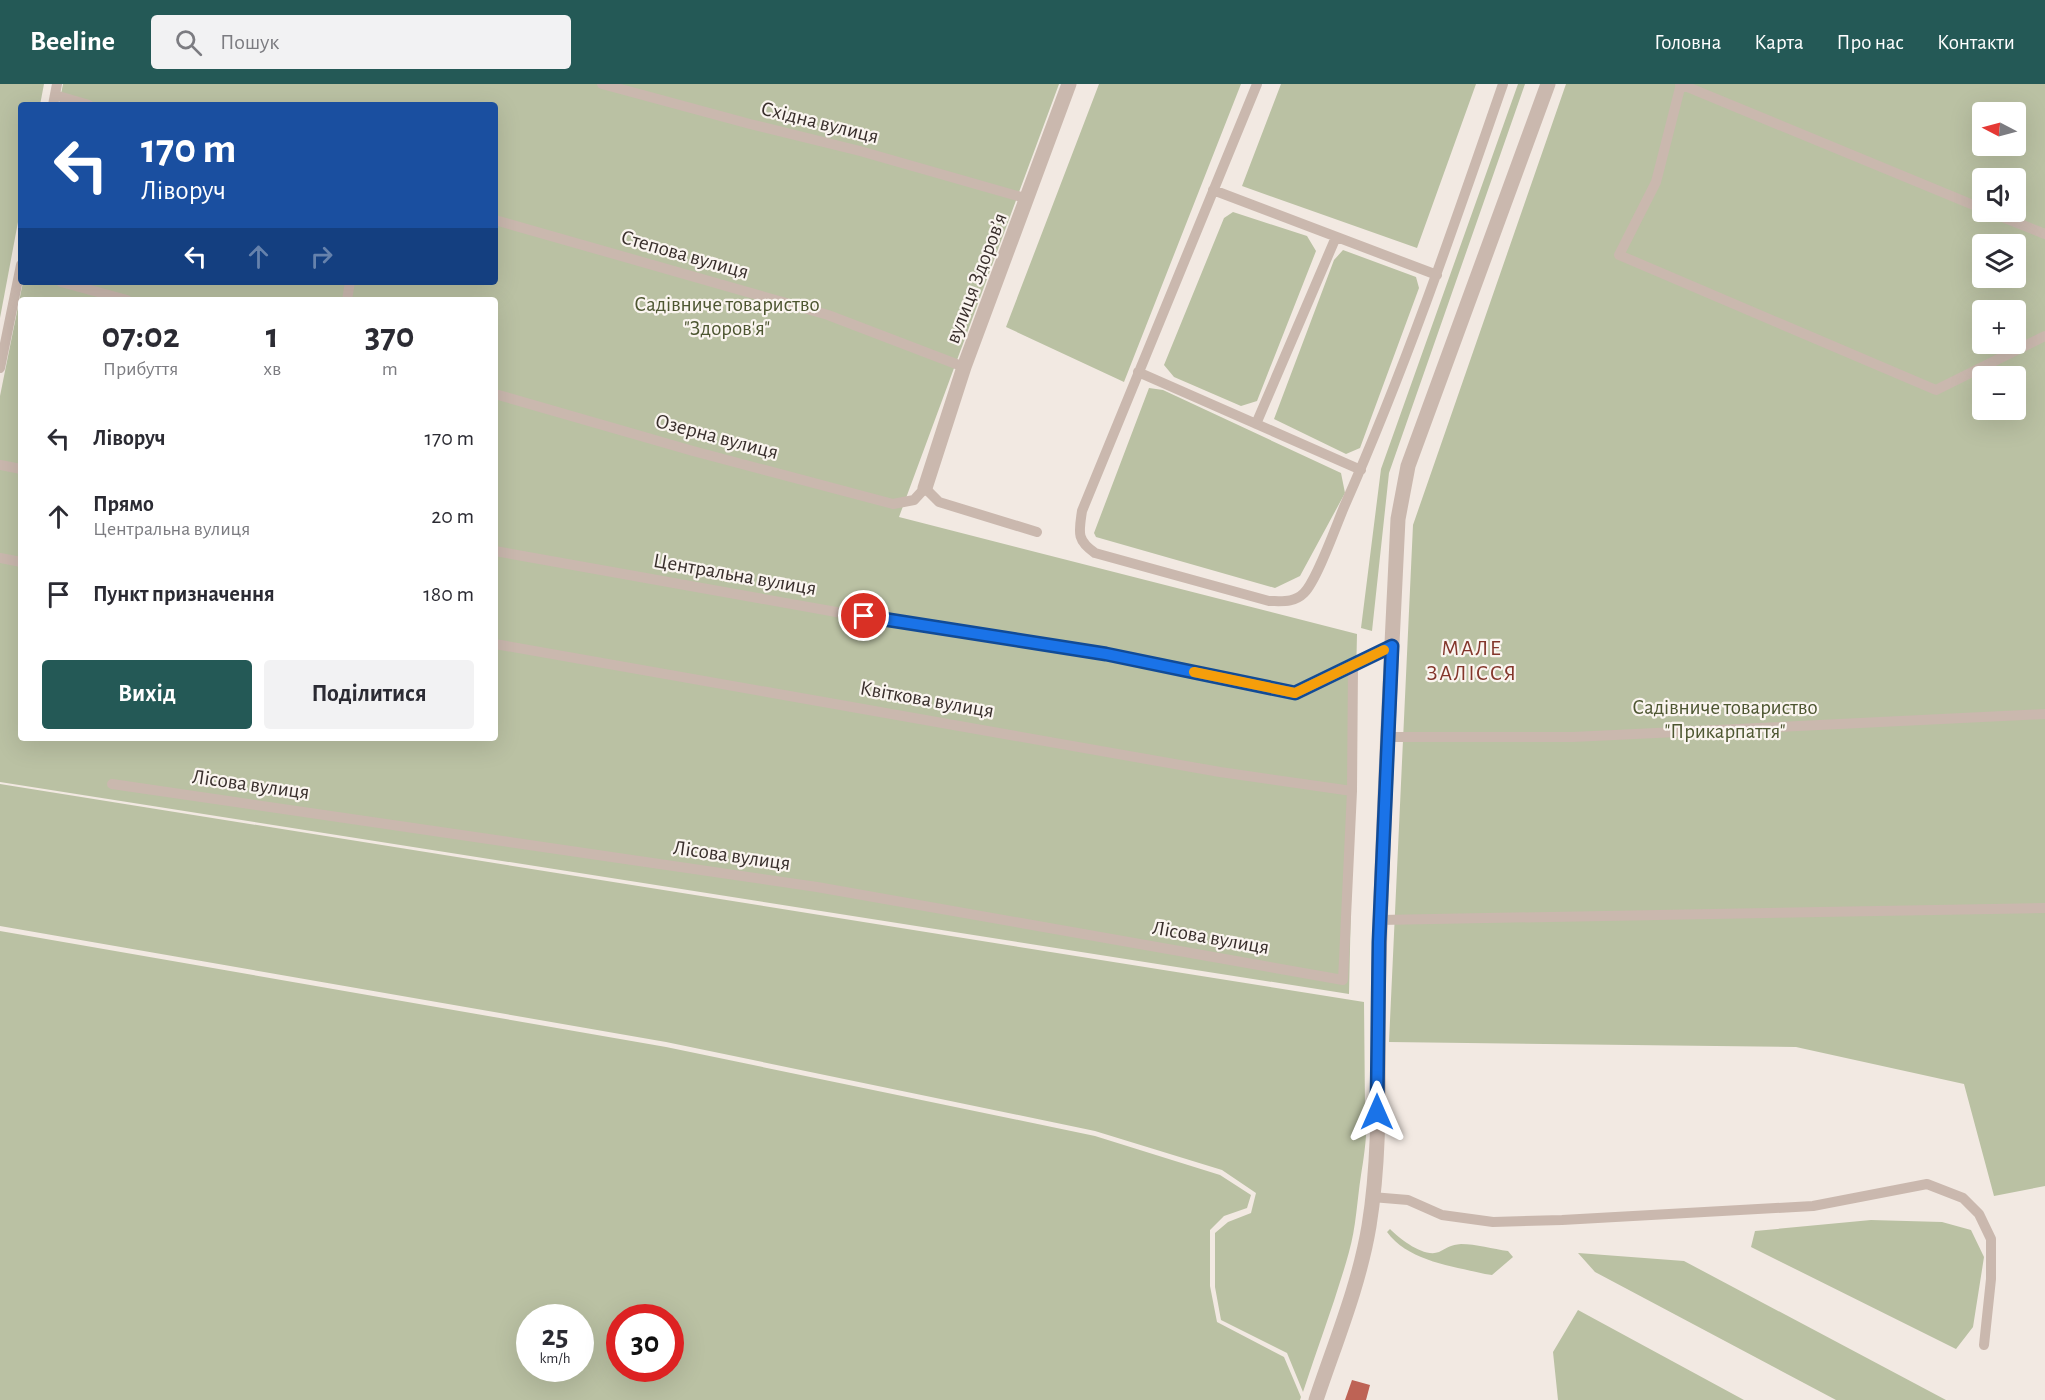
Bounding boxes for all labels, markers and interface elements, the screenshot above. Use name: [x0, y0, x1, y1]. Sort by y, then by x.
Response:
search box: [151, 15, 571, 69]
icon: search: [172, 26, 205, 59]
text: Beeline: [30, 28, 115, 56]
text: Пошук: [220, 31, 279, 53]
text: Головна: [1654, 32, 1721, 53]
text: Карта: [1754, 32, 1804, 53]
text: Про нас: [1837, 32, 1904, 53]
text: Контакти: [1937, 32, 2015, 53]
street label: Східна вулиця: [759, 98, 881, 147]
north arrow: [1972, 102, 2026, 156]
map controls: [1972, 102, 2026, 420]
icon: left: [42, 126, 120, 204]
text: 170 m: [141, 128, 236, 170]
button: sound: [1972, 168, 2026, 222]
text: Ліворуч: [141, 177, 226, 204]
street label: вулиця Здоровʼя: [942, 210, 1011, 346]
street label: Степова вулиця: [619, 226, 751, 283]
button: layers: [1972, 234, 2026, 288]
icon: left: [179, 240, 212, 273]
icon: ahead: [242, 240, 275, 273]
icon: right: [305, 240, 338, 273]
park label: Садівниче товариство "Здоров'я": [634, 294, 820, 339]
button: +: [1972, 300, 2026, 354]
text: 07:02: [101, 318, 180, 354]
text: 1: [266, 318, 279, 354]
text: 370: [365, 318, 415, 354]
text: Прибуття: [103, 359, 178, 379]
text: хв: [263, 359, 281, 379]
text: m: [382, 359, 398, 379]
button: −: [1972, 366, 2026, 420]
street label: Озерна вулиця: [653, 410, 781, 463]
icon: left: [42, 422, 75, 455]
text: Ліворуч: [93, 427, 166, 449]
text: 170 m: [424, 427, 474, 449]
text: Прямо: [93, 493, 154, 515]
icon: ahead: [42, 500, 75, 533]
text: 20 m: [431, 505, 474, 527]
text: Центральна вулиця: [93, 519, 250, 539]
street label: Центральна вулиця: [652, 550, 818, 599]
icon: arrive: [42, 578, 75, 611]
text: Пункт призначення: [93, 583, 275, 605]
text: 180 m: [423, 583, 474, 605]
pin: [838, 590, 889, 641]
icon: arrive: [847, 599, 880, 632]
district label: МАЛЕ ЗАЛІССЯ: [1426, 637, 1518, 684]
button: Вихід: [42, 660, 252, 729]
button: Поділитися: [264, 660, 474, 729]
street label: Квіткова вулиця: [858, 677, 996, 722]
park label: Садівниче товариство "Прикарпаття": [1632, 697, 1818, 742]
street label: Лісова вулиця: [191, 766, 311, 803]
street label: Лісова вулиця: [672, 837, 792, 874]
street label: Лісова вулиця: [1151, 917, 1271, 958]
position arrow: [1345, 1080, 1409, 1144]
speed limit sign: 30: [606, 1304, 684, 1382]
text: 25: [541, 1321, 569, 1351]
text: km/h: [540, 1351, 570, 1366]

